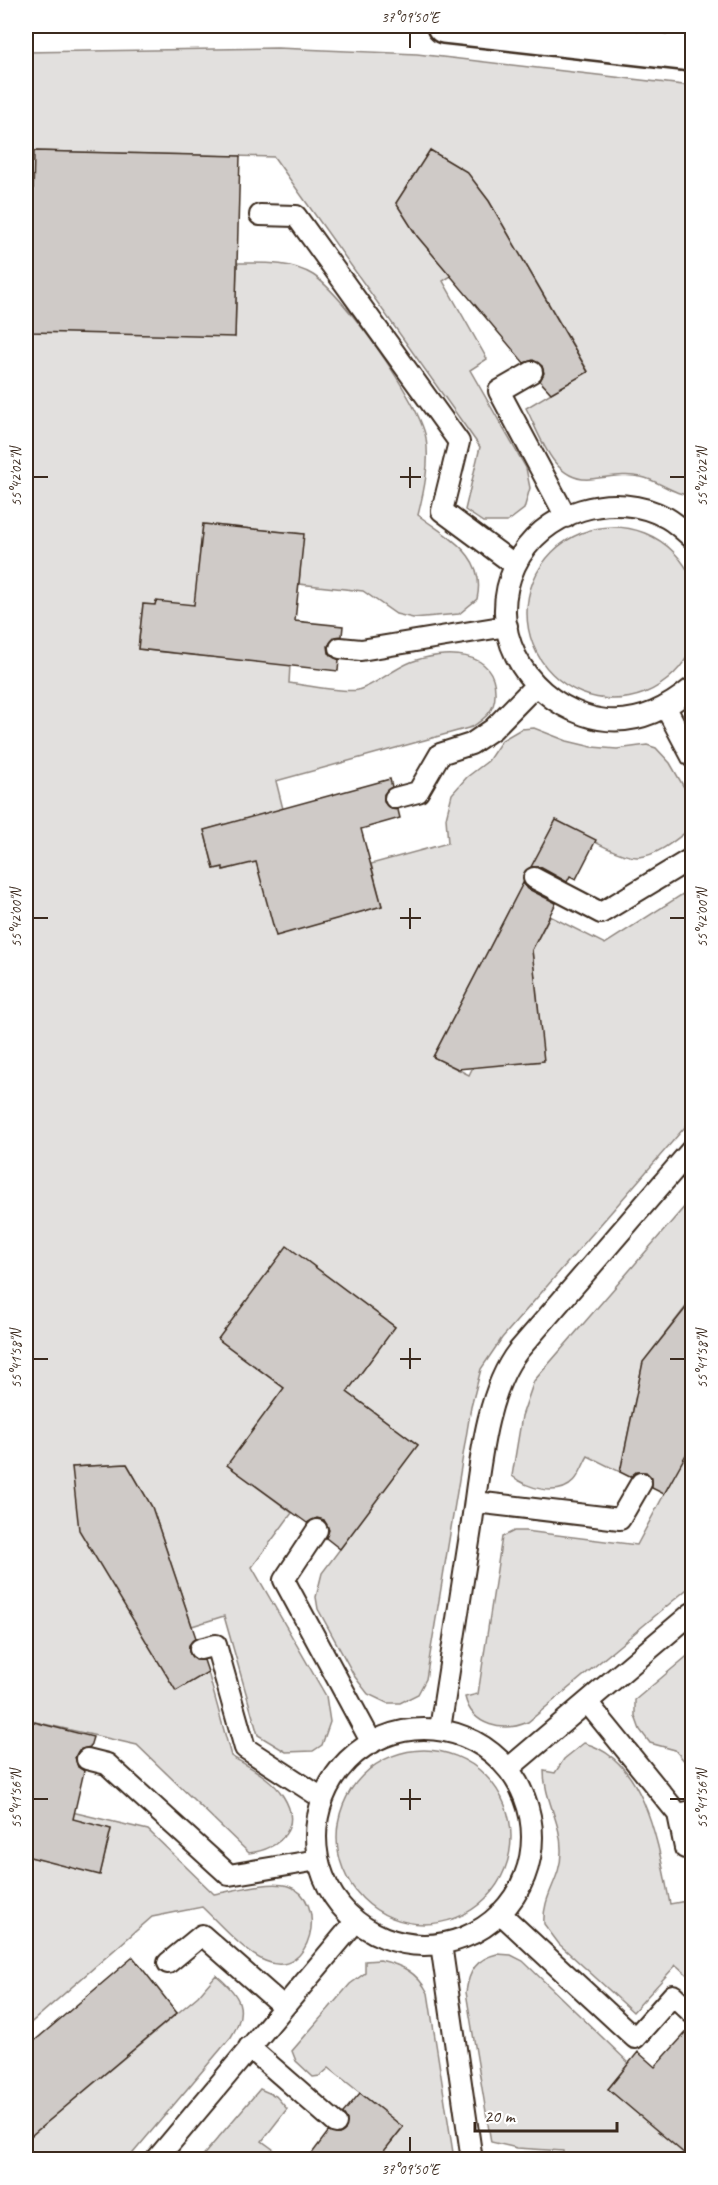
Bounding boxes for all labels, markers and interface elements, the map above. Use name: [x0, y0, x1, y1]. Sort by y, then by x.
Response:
text: 37°09'50"E: [381, 8, 441, 27]
text: 55°42'02"N: [7, 444, 26, 507]
text: 55°42'02"N: [693, 444, 712, 507]
text: 55°42'00"N: [7, 885, 26, 948]
text: 55°42'00"N: [693, 885, 712, 948]
text: 55°41'58"N: [7, 1326, 26, 1389]
text: 55°41'58"N: [693, 1326, 712, 1389]
text: 55°41'56"N: [7, 1766, 26, 1829]
text: 55°41'56"N: [693, 1766, 712, 1829]
scale bar: [475, 2095, 618, 2133]
text: 20 m: [484, 2105, 517, 2127]
text: 37°09'50"E: [381, 2160, 441, 2179]

